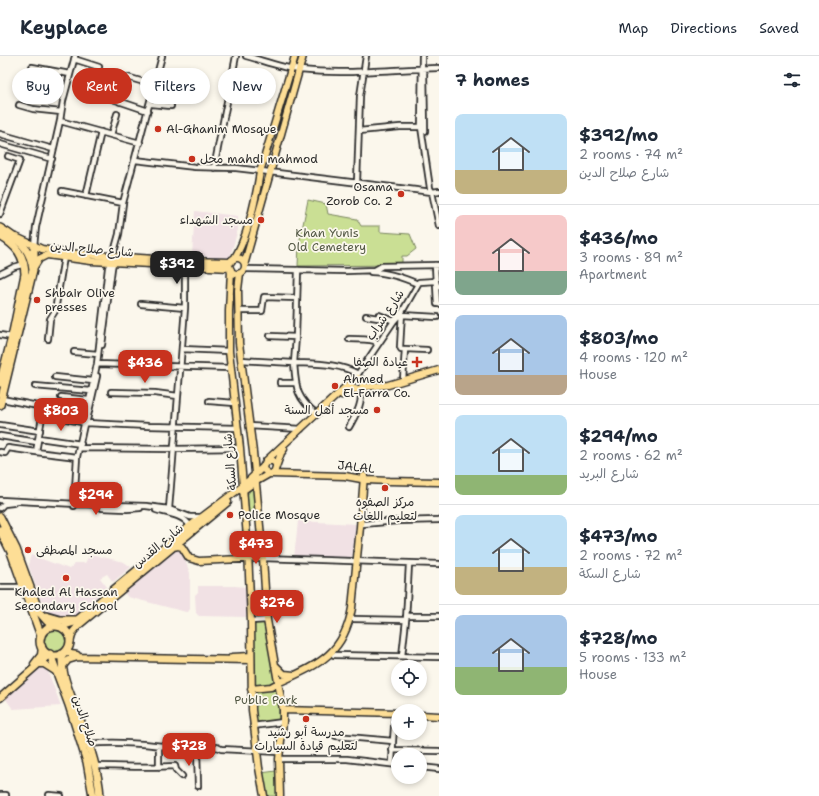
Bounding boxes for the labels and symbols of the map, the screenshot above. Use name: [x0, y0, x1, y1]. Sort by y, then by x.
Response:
place label: Al-Ghanim Mosque: [166, 121, 277, 137]
marker: Al-Ghanim Mosque: [153, 124, 163, 134]
place label: محل mahdi mahmod: [200, 151, 318, 167]
marker: محل mahdi mahmod: [187, 154, 197, 164]
place label: Osama Zorob Co. 2: [326, 179, 394, 209]
marker: Osama Zorob Co. 2: [396, 189, 406, 199]
place label: مسجد الشهداء: [180, 212, 253, 228]
marker: مسجد الشهداء: [256, 215, 266, 225]
park label: Khan Yunis Old Cemetery: [288, 225, 366, 255]
street label: شارع صلاح الدين: [50, 237, 134, 262]
pin: $392: [153, 251, 201, 285]
place label: Shbair Olive presses: [45, 285, 115, 315]
street label: شارع شراب: [362, 287, 409, 344]
marker: Shbair Olive presses: [32, 295, 42, 305]
pin: $436: [121, 350, 169, 384]
place label: عيادة الصفا: [353, 354, 408, 370]
marker: عيادة الصفا: [411, 356, 423, 368]
place label: Ahmed El-Farra Co.: [343, 371, 410, 401]
marker: Ahmed El-Farra Co.: [330, 381, 340, 391]
pin: $803: [37, 398, 85, 432]
place label: مسجد أهل السنة: [285, 402, 369, 418]
marker: مسجد أهل السنة: [372, 405, 382, 415]
street label: شارع السكة: [220, 433, 241, 491]
street label: JALAL: [337, 457, 376, 477]
pin: $294: [72, 482, 120, 516]
marker: مركز الصفوه لتعليم اللغات: [380, 483, 390, 493]
place label: مركز الصفوه لتعليم اللغات: [353, 494, 417, 525]
place label: Police Mosque: [238, 507, 320, 523]
marker: Police Mosque: [225, 510, 235, 520]
street label: شارع القدس: [129, 520, 187, 573]
pin: $473: [232, 531, 280, 565]
place label: مسجد المصطفى: [36, 542, 112, 558]
marker: مسجد المصطفى: [23, 545, 33, 555]
marker: Khaled Al Hassan Secondary School: [61, 573, 71, 583]
place label: Khaled Al Hassan Secondary School: [15, 584, 118, 614]
pin: $276: [253, 590, 301, 624]
park label: Public Park: [234, 692, 298, 708]
street label: صلاح الدين: [68, 693, 101, 749]
marker: مدرسة أبو رشيد لتعليم قيادة السيارات: [301, 714, 311, 724]
place label: مدرسة أبو رشيد لتعليم قيادة السيارات: [255, 724, 357, 755]
pin: $728: [165, 733, 213, 767]

